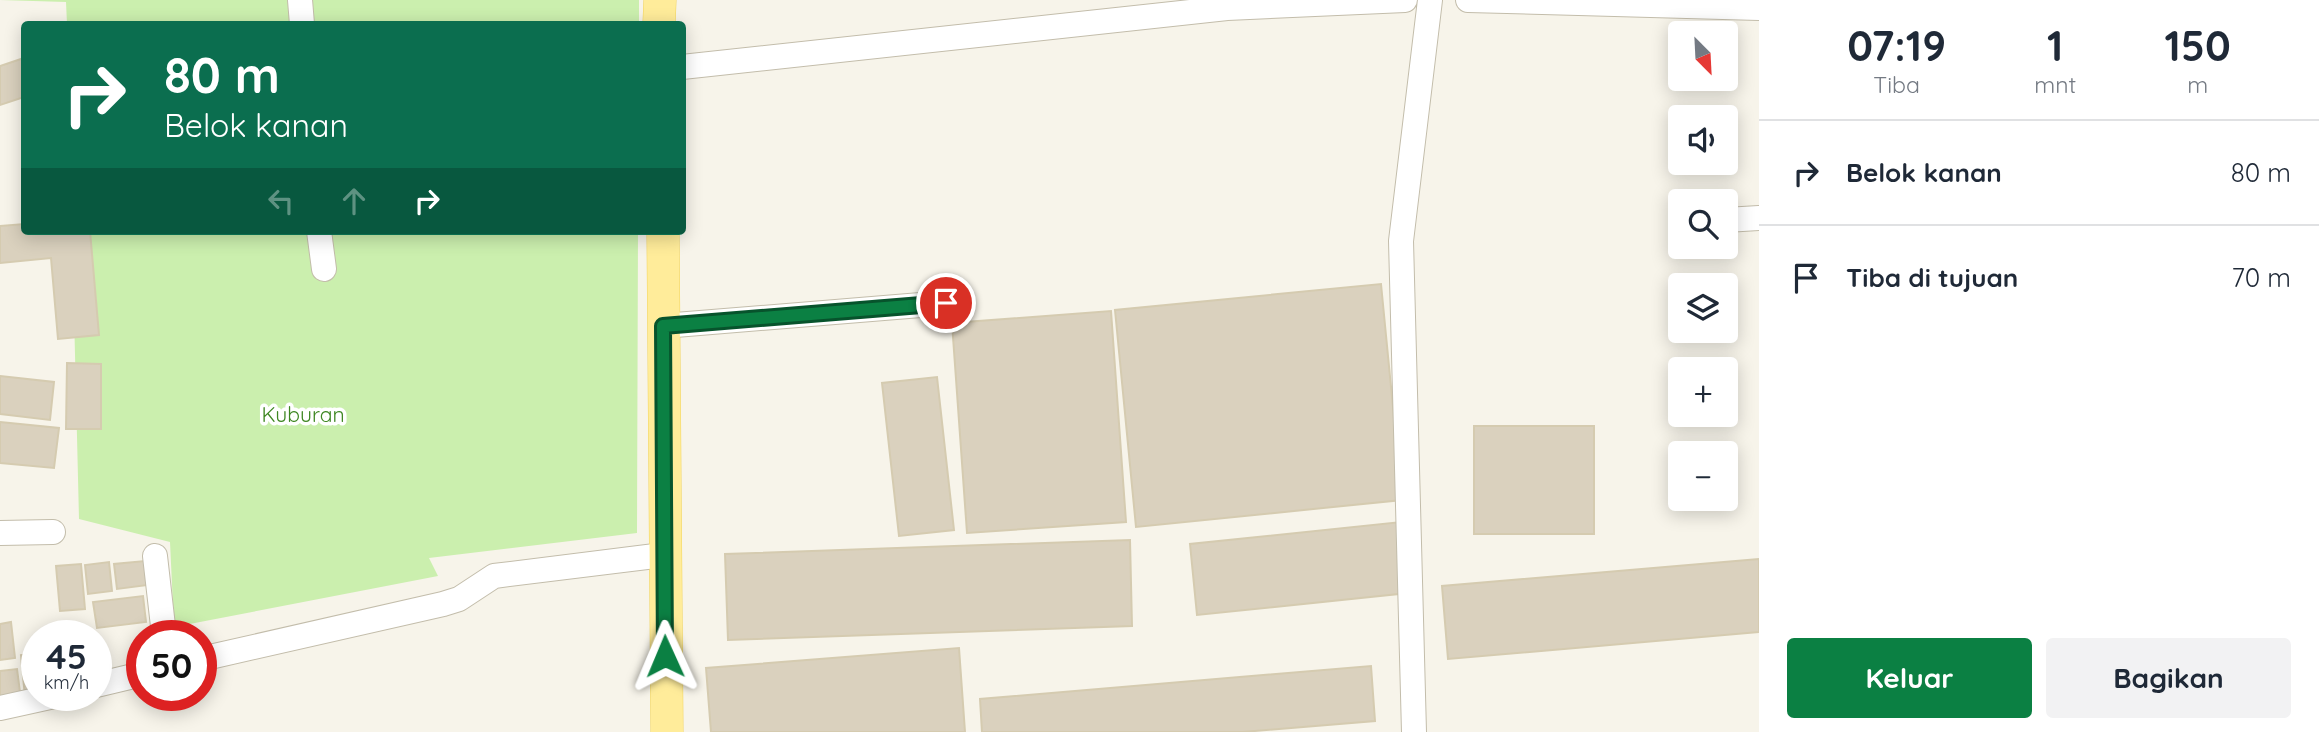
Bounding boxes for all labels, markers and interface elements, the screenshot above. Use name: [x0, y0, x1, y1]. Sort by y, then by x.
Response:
text: 07:19: [1847, 19, 1946, 72]
text: 1: [2047, 19, 2063, 72]
text: 150: [2164, 19, 2231, 72]
north arrow: [1668, 21, 1738, 91]
map controls: [1668, 21, 1738, 511]
text: 80 m: [164, 44, 280, 105]
icon: right: [49, 49, 140, 140]
text: Tiba: [1873, 70, 1920, 99]
text: mnt: [2034, 70, 2076, 99]
text: m: [2187, 70, 2208, 99]
text: Belok kanan: [164, 105, 348, 145]
button: sound: [1668, 105, 1738, 175]
icon: right: [1787, 154, 1825, 192]
text: Belok kanan: [1846, 156, 2002, 189]
text: 80 m: [2231, 156, 2291, 189]
icon: left: [262, 182, 300, 220]
icon: ahead: [335, 182, 373, 220]
icon: right: [408, 182, 446, 220]
button: search: [1668, 189, 1738, 259]
icon: arrive: [1787, 259, 1825, 297]
text: Tiba di tujuan: [1846, 261, 2018, 294]
text: 70 m: [2231, 261, 2291, 294]
pin: [916, 273, 976, 333]
button: layers: [1668, 273, 1738, 343]
icon: arrive: [927, 284, 965, 322]
button: +: [1668, 357, 1738, 427]
park label: Kuburan: [261, 401, 345, 427]
button: −: [1668, 441, 1738, 511]
position arrow: [628, 619, 702, 693]
speed limit sign: 50: [126, 620, 217, 711]
text: 45: [46, 634, 87, 678]
button: Keluar: [1787, 638, 2032, 718]
button: Bagikan: [2046, 638, 2291, 718]
text: km/h: [44, 671, 89, 694]

